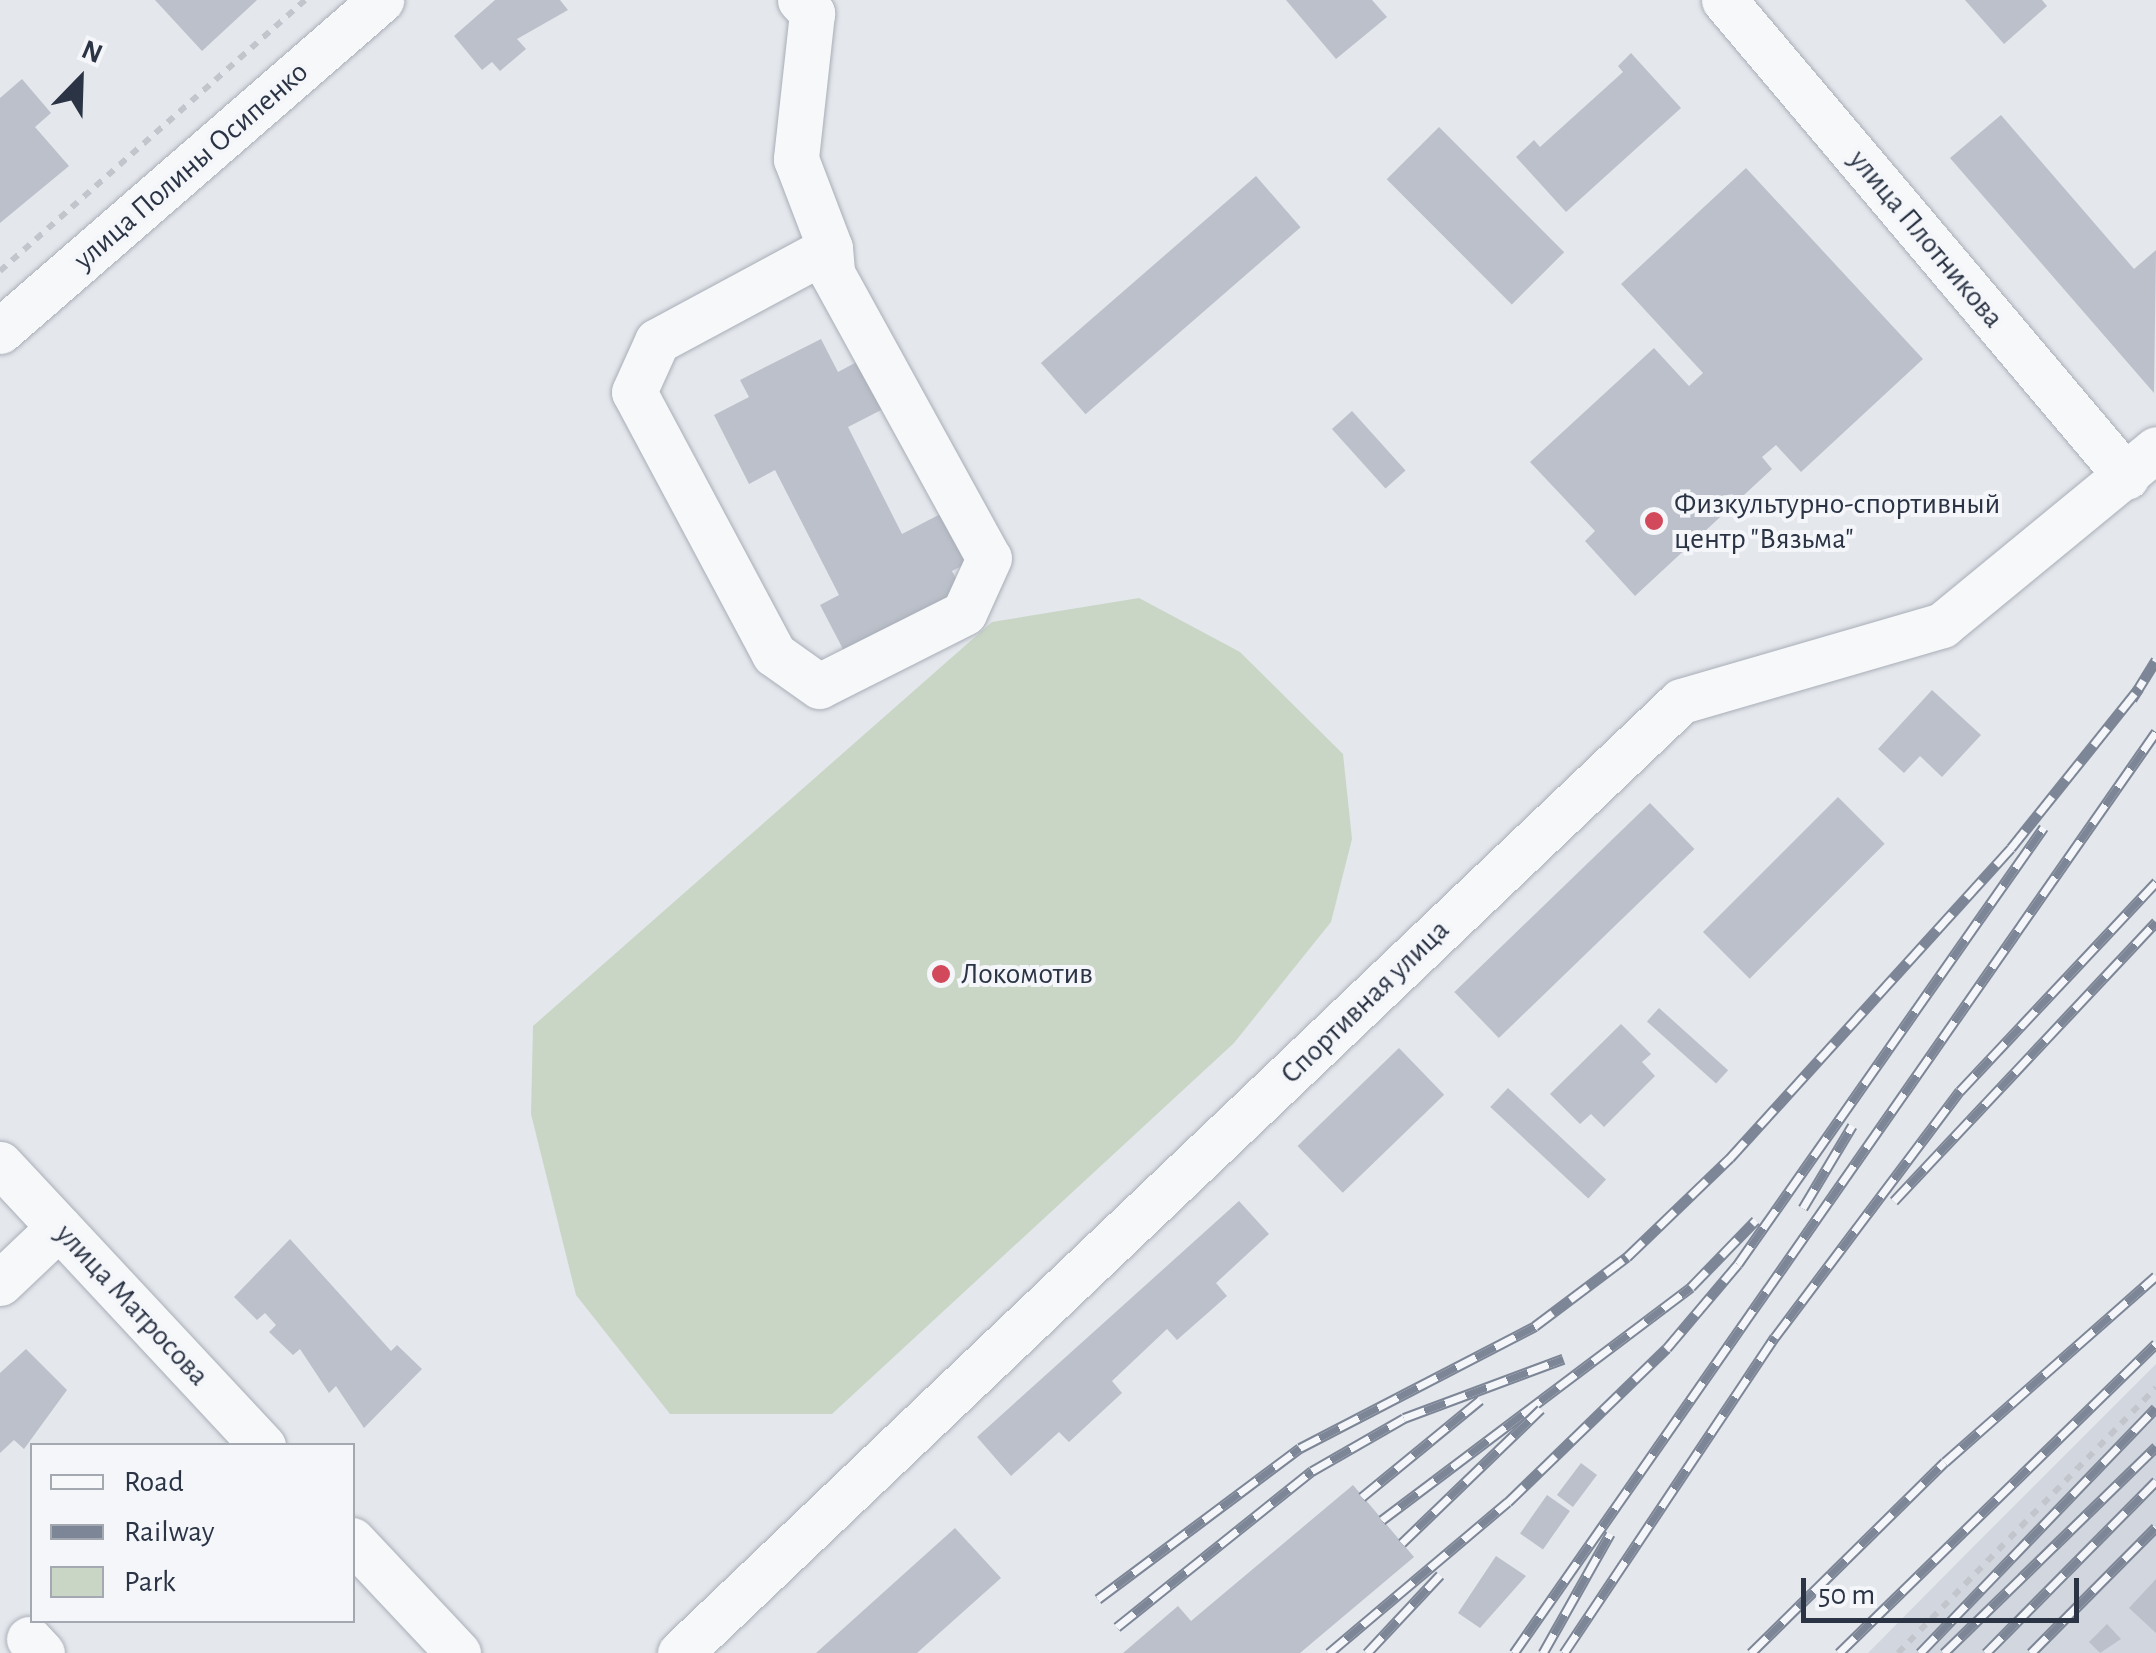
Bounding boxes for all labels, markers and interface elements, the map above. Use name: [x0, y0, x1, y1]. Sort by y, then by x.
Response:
north arrow: [30, 30, 130, 130]
text: N: [77, 36, 106, 69]
street label: улица Полины Осипенко: [66, 54, 316, 278]
street label: улица Плотникова: [1841, 142, 2011, 336]
place label: Физкультурно-спортивный центр "Вязьма": [1674, 486, 2000, 556]
marker: Физкультурно-спортивный центр "Вязьма": [1643, 510, 1665, 532]
street label: Спортивная улица: [1273, 912, 1457, 1092]
place label: Локомотив: [961, 956, 1093, 992]
marker: Локомотив: [930, 963, 952, 985]
street label: улица Матросова: [48, 1216, 216, 1394]
legend: [30, 1443, 355, 1623]
text: Road: [124, 1467, 184, 1497]
text: Railway: [124, 1517, 215, 1547]
scale bar: [1806, 1558, 2084, 1620]
text: Park: [124, 1567, 176, 1597]
text: 50 m: [1818, 1580, 1875, 1610]

